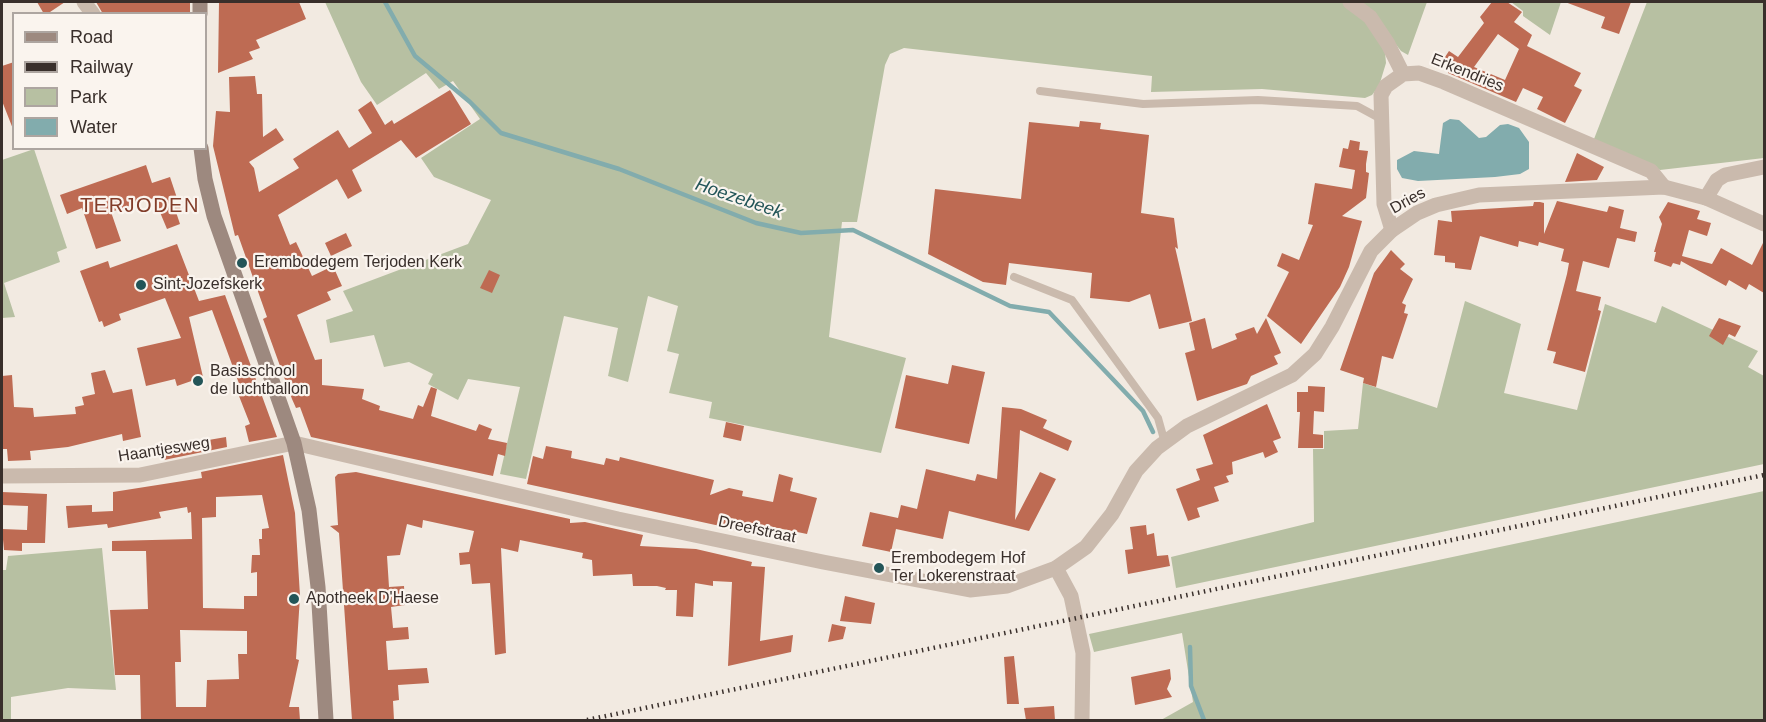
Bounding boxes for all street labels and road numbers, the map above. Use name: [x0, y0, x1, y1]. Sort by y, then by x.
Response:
street label: Erkendries: [1428, 50, 1506, 96]
street label: Dries: [1387, 184, 1429, 218]
street label: Haantjesweg: [117, 433, 211, 467]
street label: Dreefstraat: [716, 512, 798, 548]

